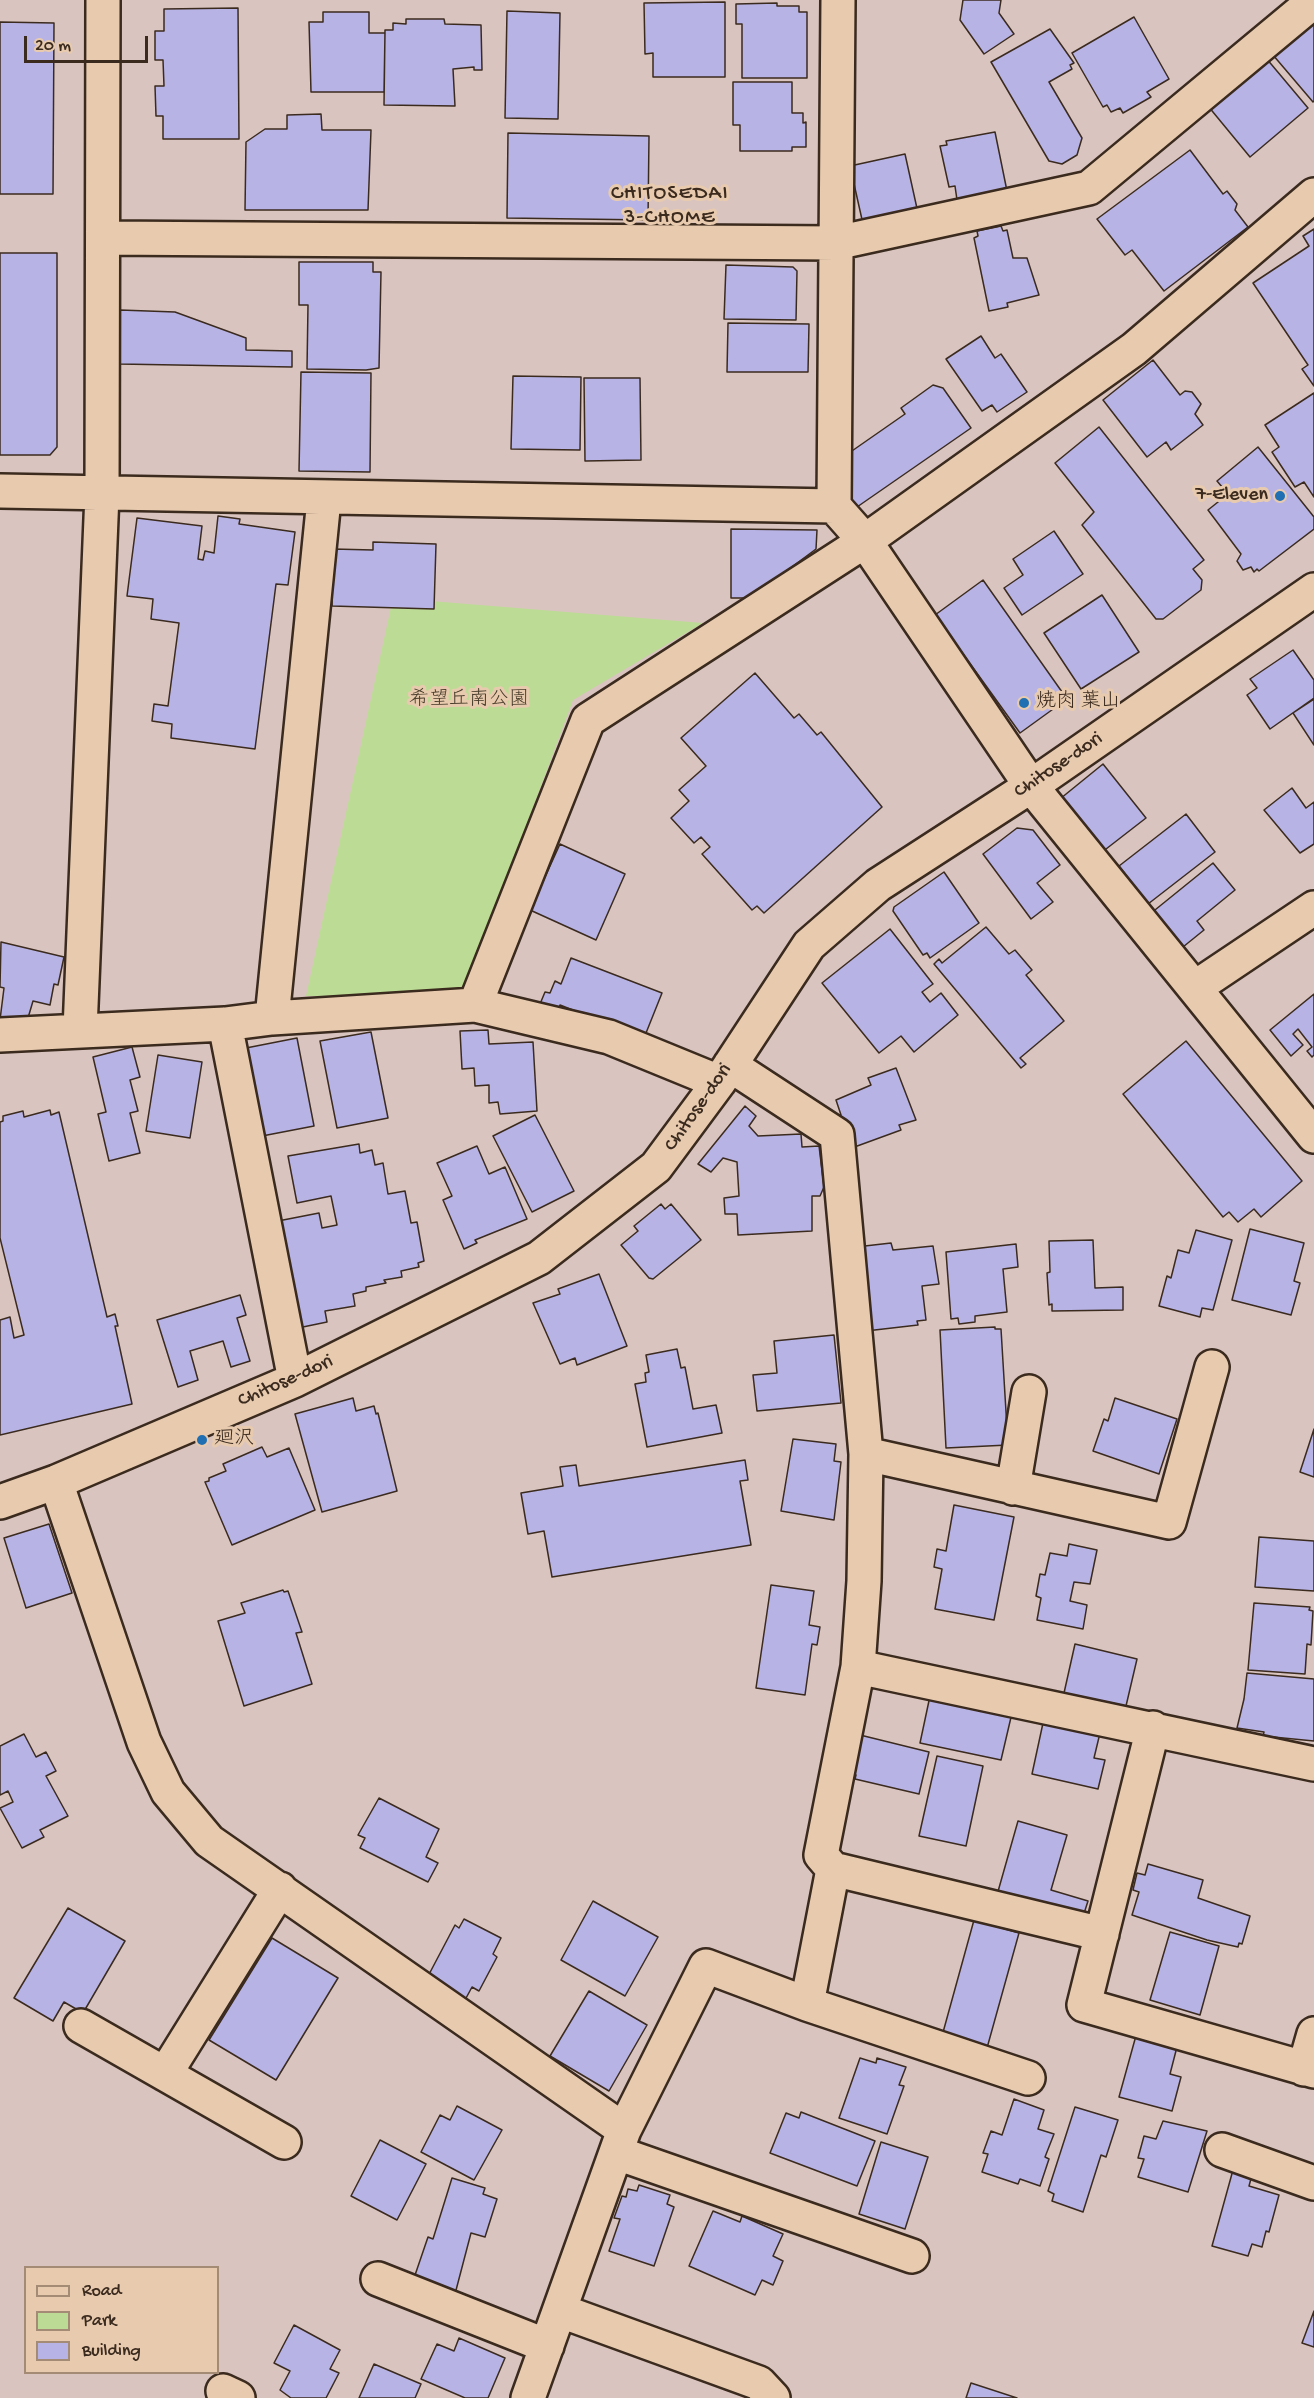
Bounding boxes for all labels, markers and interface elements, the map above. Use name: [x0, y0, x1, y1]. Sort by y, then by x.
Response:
scale bar: [27, 24, 152, 62]
text: 20 m: [35, 36, 71, 57]
district label: CHITOSEDAI 3-CHOME: [611, 182, 729, 232]
place label: 7-Eleven: [1195, 484, 1268, 508]
marker: 7-Eleven: [1273, 489, 1287, 503]
park label: 希望丘南公園: [409, 689, 529, 713]
place label: 焼肉 葉山: [1036, 691, 1121, 715]
marker: 焼肉 葉山: [1017, 696, 1031, 710]
street label: Chitose-dori: [1010, 728, 1108, 804]
street label: Chitose-dori: [660, 1059, 738, 1157]
street label: Chitose-dori: [235, 1350, 337, 1414]
place label: 廻沢: [214, 1428, 254, 1452]
marker: 廻沢: [195, 1433, 209, 1447]
legend: [24, 2266, 219, 2374]
text: Road: [82, 2281, 121, 2302]
text: Park: [82, 2311, 116, 2332]
text: Building: [82, 2341, 141, 2362]

